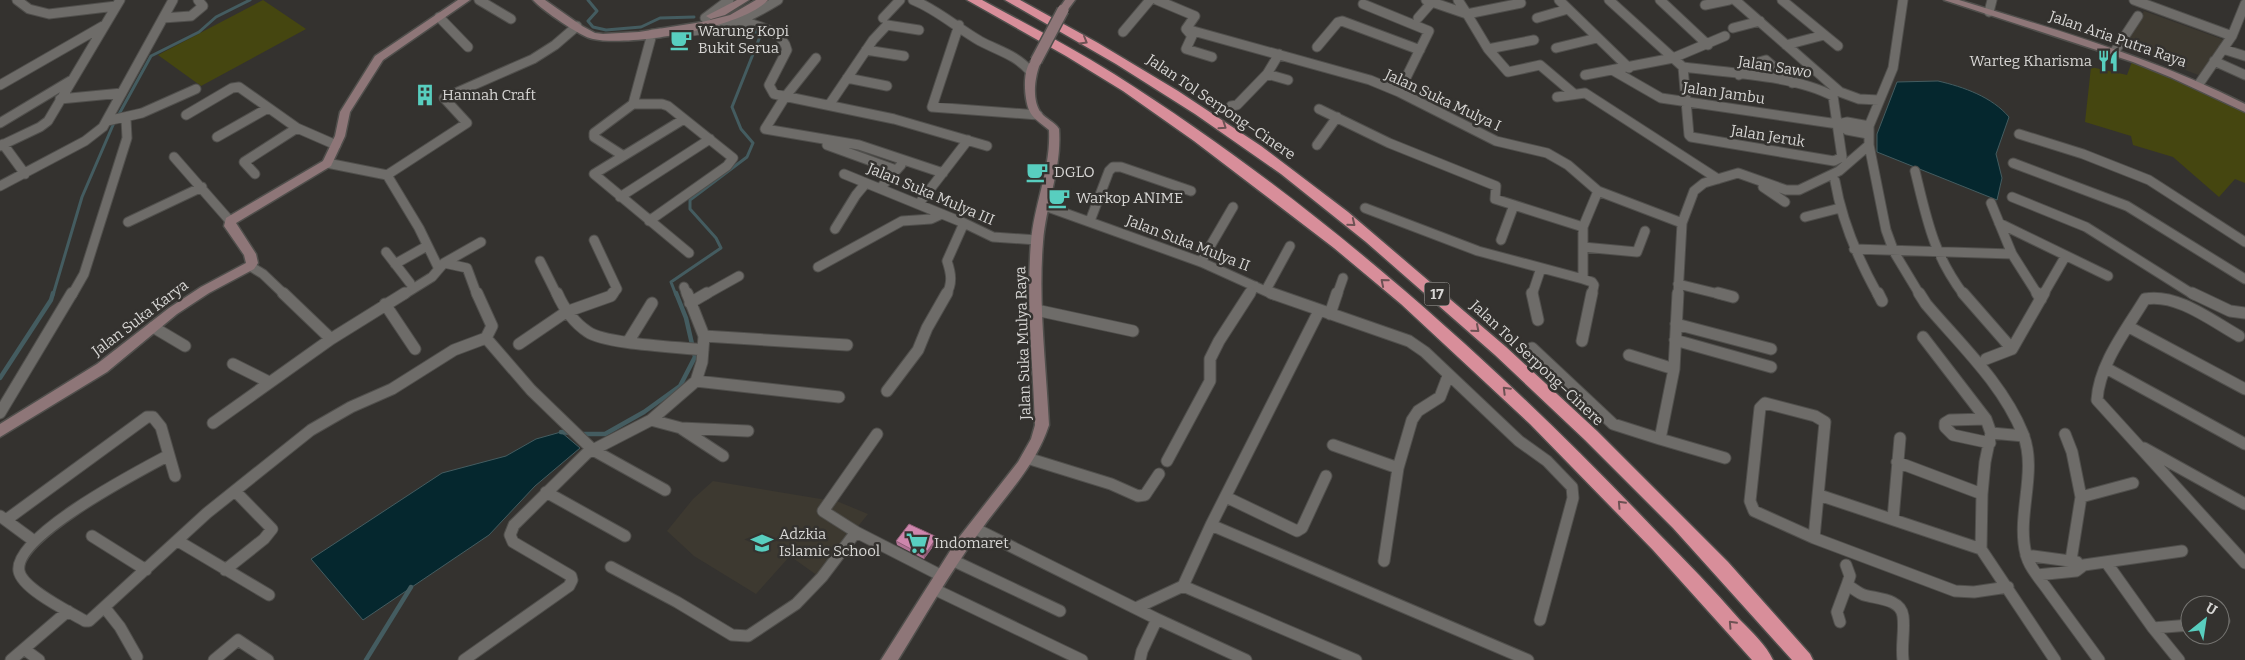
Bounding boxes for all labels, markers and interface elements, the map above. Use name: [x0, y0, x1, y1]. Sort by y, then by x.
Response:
street label: Jalan Aria Putra Raya: [2046, 7, 2189, 71]
place label: Warung Kopi Bukit Serua: [698, 22, 790, 57]
cafe icon: Warung Kopi Bukit Serua: [668, 27, 694, 53]
one-way arrow: [1079, 34, 1088, 44]
restaurant icon: Warteg Kharisma: [2095, 48, 2121, 74]
street label: Jalan Tol Serpong–Cinere: [1142, 50, 1299, 164]
street label: Jalan Sawo: [1736, 52, 1813, 82]
place label: Warteg Kharisma: [1969, 52, 2092, 70]
street label: Jalan Suka Mulya I: [1381, 65, 1504, 135]
street label: Jalan Jambu: [1681, 78, 1766, 108]
building icon: Hannah Craft: [412, 82, 438, 108]
place label: Hannah Craft: [442, 86, 536, 104]
one-way arrow: [1217, 120, 1226, 129]
street label: Jalan Jeruk: [1729, 121, 1807, 151]
street label: Jalan Suka Mulya III: [864, 159, 997, 229]
cafe icon: DGLO: [1024, 159, 1050, 185]
place label: DGLO: [1054, 163, 1095, 181]
cafe icon: Warkop ANIME: [1046, 185, 1072, 211]
place label: Warkop ANIME: [1076, 189, 1183, 207]
street label: Jalan Suka Mulya II: [1123, 211, 1252, 275]
one-way arrow: [1347, 218, 1356, 227]
street label: Jalan Suka Mulya Raya: [1011, 266, 1035, 421]
street label: Jalan Suka Karya: [88, 276, 192, 361]
one-way arrow: [1381, 279, 1390, 288]
road number: 17: [1424, 282, 1450, 306]
street label: Jalan Tol Serpong–Cinere: [1466, 296, 1607, 429]
one-way arrow: [1470, 323, 1479, 332]
one-way arrow: [1503, 387, 1512, 396]
one-way arrow: [1618, 501, 1627, 510]
place label: Adzkia Islamic School: [779, 525, 880, 560]
school or university icon: Adzkia Islamic School: [749, 530, 775, 556]
supermarket icon: Indomaret: [904, 530, 930, 556]
place label: Indomaret: [934, 534, 1009, 552]
north arrow: [2180, 595, 2230, 645]
text: U: [2203, 599, 2221, 619]
one-way arrow: [1729, 620, 1738, 629]

